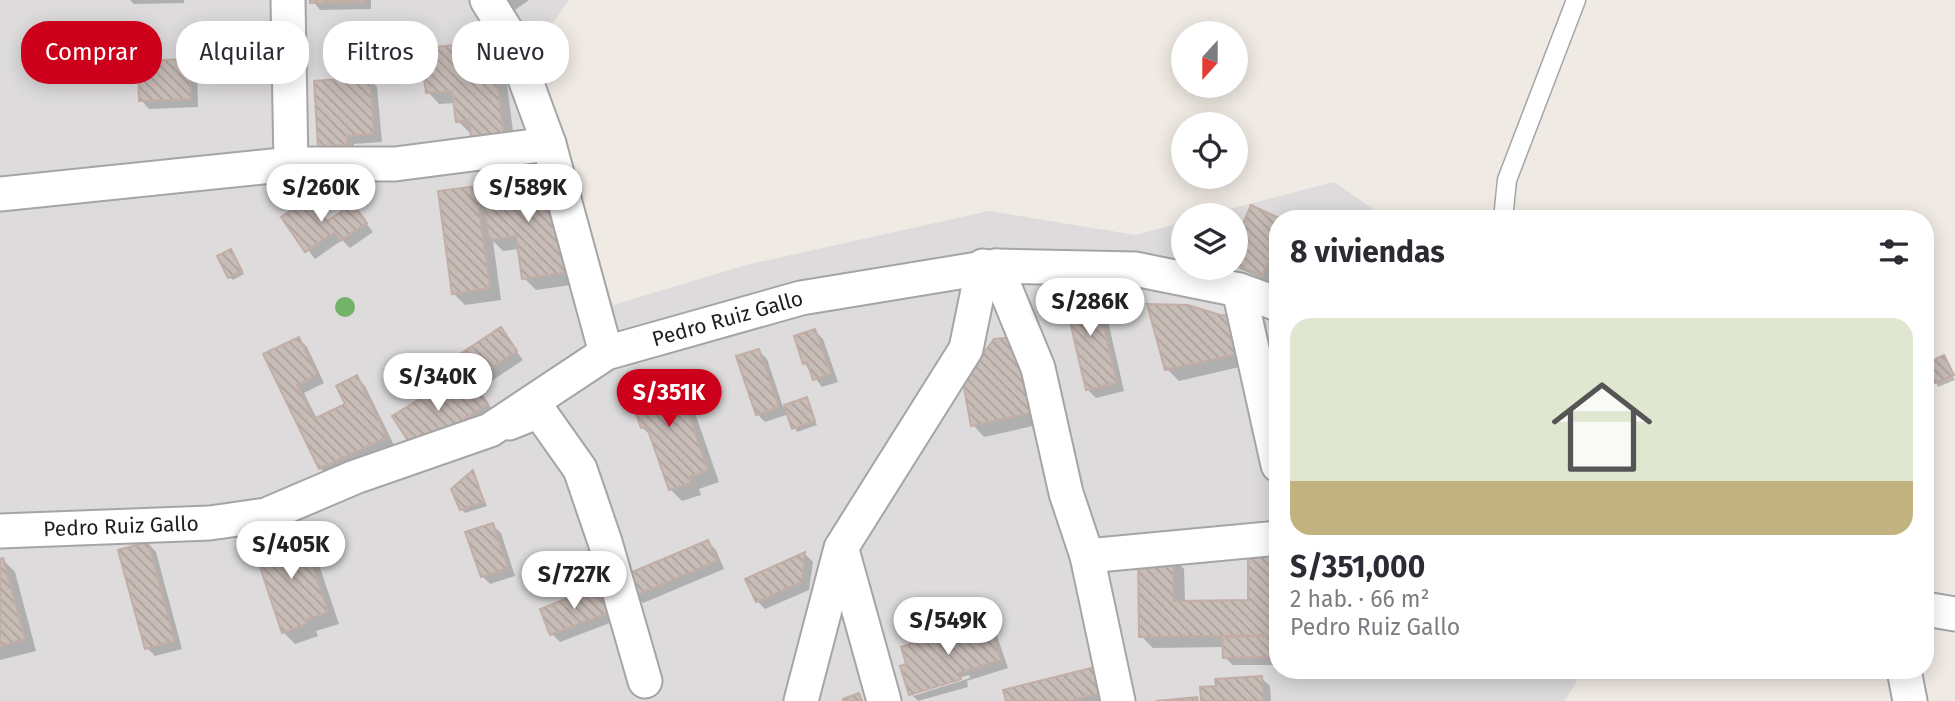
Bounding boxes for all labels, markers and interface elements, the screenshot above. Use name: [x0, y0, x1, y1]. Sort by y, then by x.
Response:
chip: Comprar: [21, 21, 162, 84]
chip: Alquilar: [176, 21, 309, 84]
chip: Filtros: [323, 21, 438, 84]
chip: Nuevo: [452, 21, 569, 84]
north arrow: [1171, 21, 1248, 98]
map controls: [1171, 21, 1248, 280]
button: locate: [1171, 112, 1248, 189]
pin: S/260K: [264, 164, 378, 224]
pin: S/589K: [471, 164, 585, 224]
text: S/260K: [282, 173, 360, 201]
text: S/589K: [489, 173, 567, 201]
button: layers: [1171, 203, 1248, 280]
icon: filters: [1875, 233, 1913, 271]
text: 8 viviendas: [1290, 234, 1445, 270]
pin: S/286K: [1033, 278, 1147, 338]
street label: Pedro Ruiz Gallo: [649, 285, 806, 352]
text: S/286K: [1052, 287, 1128, 315]
pin: S/340K: [381, 354, 495, 413]
text: S/340K: [399, 362, 477, 390]
icon: home: [1539, 364, 1665, 490]
pin: S/351K: [612, 370, 726, 429]
text: S/351K: [633, 378, 705, 406]
street label: Pedro Ruiz Gallo: [43, 510, 199, 542]
pin: S/405K: [234, 522, 348, 581]
text: S/405K: [252, 530, 330, 558]
text: S/351,000: [1290, 549, 1425, 585]
pin: S/727K: [517, 552, 631, 611]
text: S/727K: [538, 560, 610, 588]
text: 2 hab. · 66 m²: [1290, 585, 1430, 613]
pin: S/549K: [891, 598, 1005, 657]
text: S/549K: [910, 606, 986, 634]
text: Pedro Ruiz Gallo: [1290, 613, 1460, 641]

